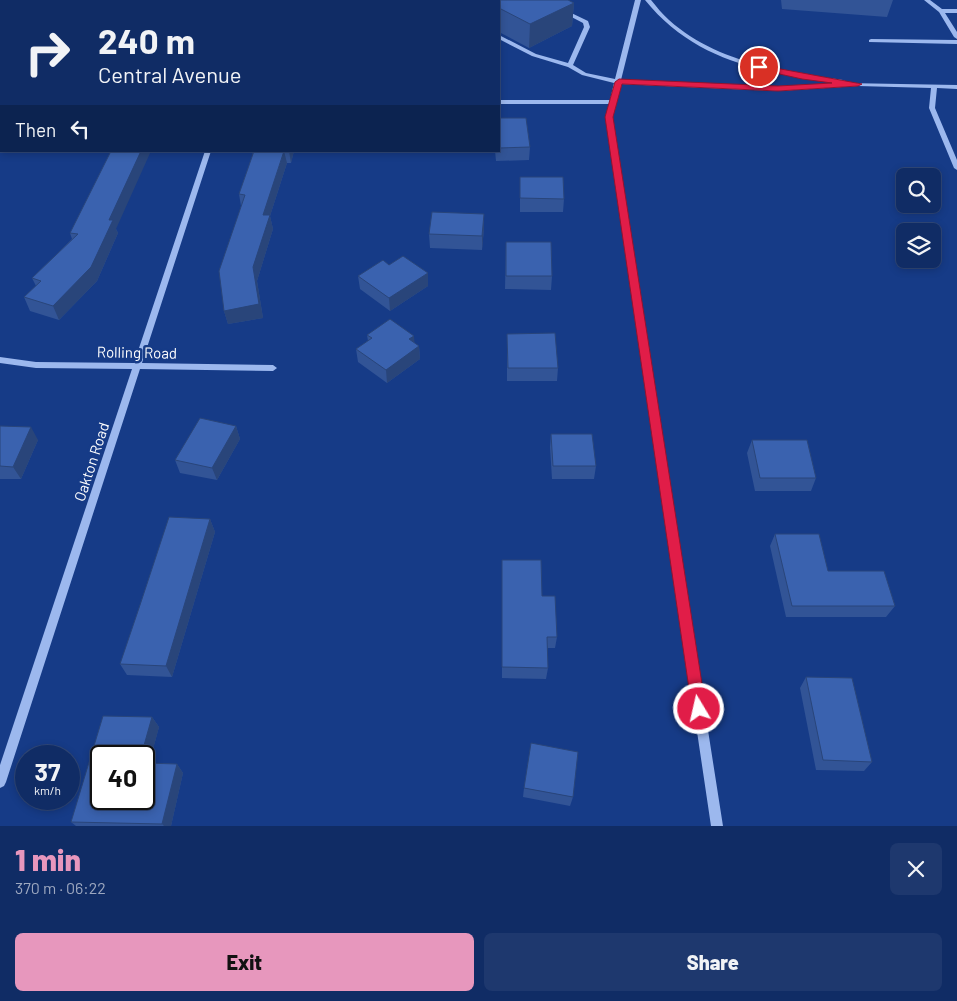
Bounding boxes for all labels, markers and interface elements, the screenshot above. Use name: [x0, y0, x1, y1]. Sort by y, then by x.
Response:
text: 240 m: [98, 19, 195, 61]
icon: right: [15, 20, 80, 85]
pin: [738, 46, 780, 88]
icon: arrive: [745, 53, 773, 81]
text: Central Avenue: [98, 61, 242, 87]
icon: left: [66, 115, 94, 143]
text: Then: [15, 118, 56, 141]
map controls: [896, 168, 941, 268]
button: search: [896, 168, 941, 213]
button: layers: [896, 223, 941, 268]
street label: Rolling Road: [97, 342, 177, 362]
street label: Oakton Road: [70, 420, 112, 504]
position arrow: [672, 682, 724, 734]
speed limit sign: 40: [90, 745, 155, 810]
text: 37: [35, 756, 60, 786]
text: km/h: [34, 783, 61, 797]
text: 1 min: [15, 841, 81, 877]
button: close: [890, 843, 942, 895]
text: 370 m · 06:22: [15, 878, 106, 897]
button: Exit: [15, 933, 474, 991]
button: Share: [484, 933, 942, 991]

